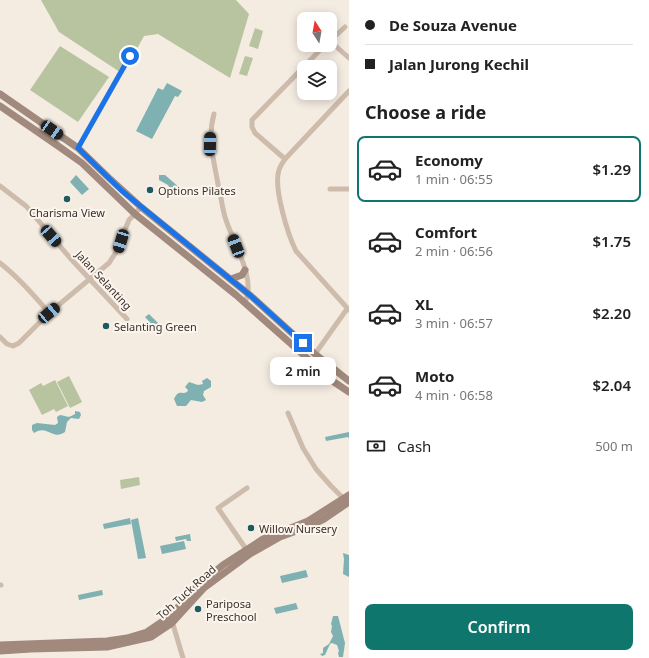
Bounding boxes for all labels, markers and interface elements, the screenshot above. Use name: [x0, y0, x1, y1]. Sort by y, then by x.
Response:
north arrow: [297, 12, 337, 52]
map controls: [297, 12, 337, 100]
text: De Souza Avenue: [389, 15, 517, 35]
route start: [121, 47, 139, 65]
text: Jalan Jurong Kechil: [389, 54, 529, 74]
button: layers: [297, 60, 337, 100]
text: Choose a ride: [365, 100, 486, 124]
car: [39, 118, 65, 142]
car: [204, 132, 216, 156]
text: Economy: [415, 150, 483, 170]
icon: car: [367, 151, 403, 187]
text: $1.29: [593, 159, 631, 179]
text: 1 min · 06:55: [415, 170, 493, 188]
place label: Options Pilates: [158, 183, 236, 198]
marker: Options Pilates: [145, 185, 155, 195]
marker: Charisma View: [62, 194, 72, 204]
place label: Charisma View: [29, 205, 105, 220]
text: Comfort: [415, 222, 477, 242]
car: [39, 223, 63, 249]
icon: car: [367, 223, 403, 259]
car: [112, 228, 130, 254]
text: $1.75: [593, 231, 631, 251]
car: [226, 233, 246, 259]
text: 2 min · 06:56: [415, 242, 493, 260]
street label: Jalan Selanting: [72, 246, 135, 313]
text: XL: [415, 294, 433, 314]
icon: car: [367, 295, 403, 331]
car: [36, 301, 62, 325]
text: $2.20: [593, 303, 631, 323]
text: 3 min · 06:57: [415, 314, 493, 332]
place label: Selanting Green: [114, 319, 197, 334]
marker: Selanting Green: [101, 321, 111, 331]
route end: [294, 334, 312, 352]
callout: 2 min: [270, 357, 336, 385]
text: 2 min: [285, 362, 321, 380]
text: Moto: [415, 366, 454, 386]
icon: car: [367, 367, 403, 403]
text: $2.04: [593, 375, 631, 395]
text: 4 min · 06:58: [415, 386, 493, 404]
icon: cash: [365, 435, 387, 457]
text: Cash: [397, 436, 431, 456]
text: 500 m: [595, 437, 633, 455]
place label: Willow Nursery: [259, 521, 337, 536]
marker: Willow Nursery: [246, 523, 256, 533]
street label: Toh Tuck Road: [153, 562, 219, 622]
place label: Pariposa Preschool: [206, 596, 257, 624]
marker: Pariposa Preschool: [193, 604, 203, 614]
button: Confirm: [365, 604, 633, 650]

